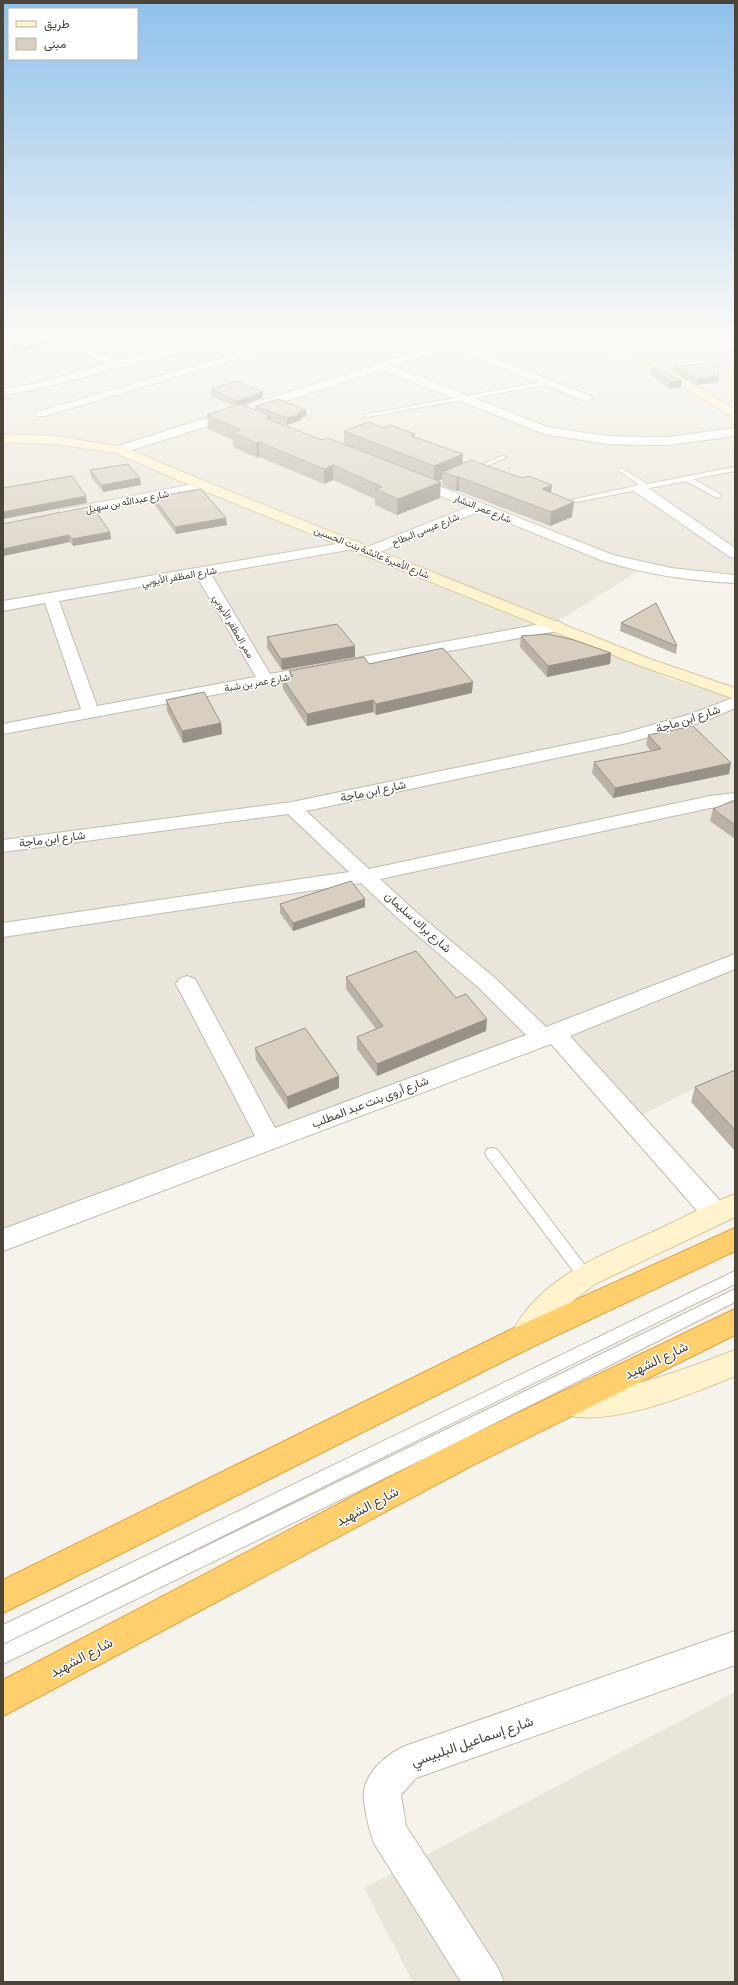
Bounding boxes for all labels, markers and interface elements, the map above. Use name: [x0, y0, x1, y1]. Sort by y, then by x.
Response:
legend: [8, 8, 138, 60]
text: طريق: [44, 17, 70, 32]
text: مبنى: [44, 37, 66, 52]
street label: شارع عبدالله بن سهيل: [84, 488, 170, 516]
street label: شارع عمر النشار: [451, 492, 513, 526]
street label: شارع عيسى البطاح: [390, 511, 461, 549]
street label: شارع الأميرة عائشة بنت الحسين: [312, 524, 431, 582]
street label: شارع المظفر الأيوبي: [141, 564, 218, 591]
street label: ممر المظفر الأيوبي: [208, 593, 256, 661]
street label: شارع عمر بن شبة: [223, 671, 291, 695]
street label: شارع ابن ماجة: [654, 702, 723, 738]
street label: شارع ابن ماجة: [339, 777, 408, 807]
street label: شارع ابن ماجة: [18, 828, 86, 852]
street label: شارع براك سليمان: [381, 889, 454, 957]
street label: شارع أروى بنت عبد المطلب: [310, 1073, 431, 1133]
street label: شارع الشهيد: [621, 1338, 692, 1385]
street label: شارع الشهيد: [333, 1483, 403, 1532]
street label: شارع الشهيد: [47, 1634, 117, 1683]
street label: شارع إسماعيل البلبيسي: [409, 1713, 537, 1773]

